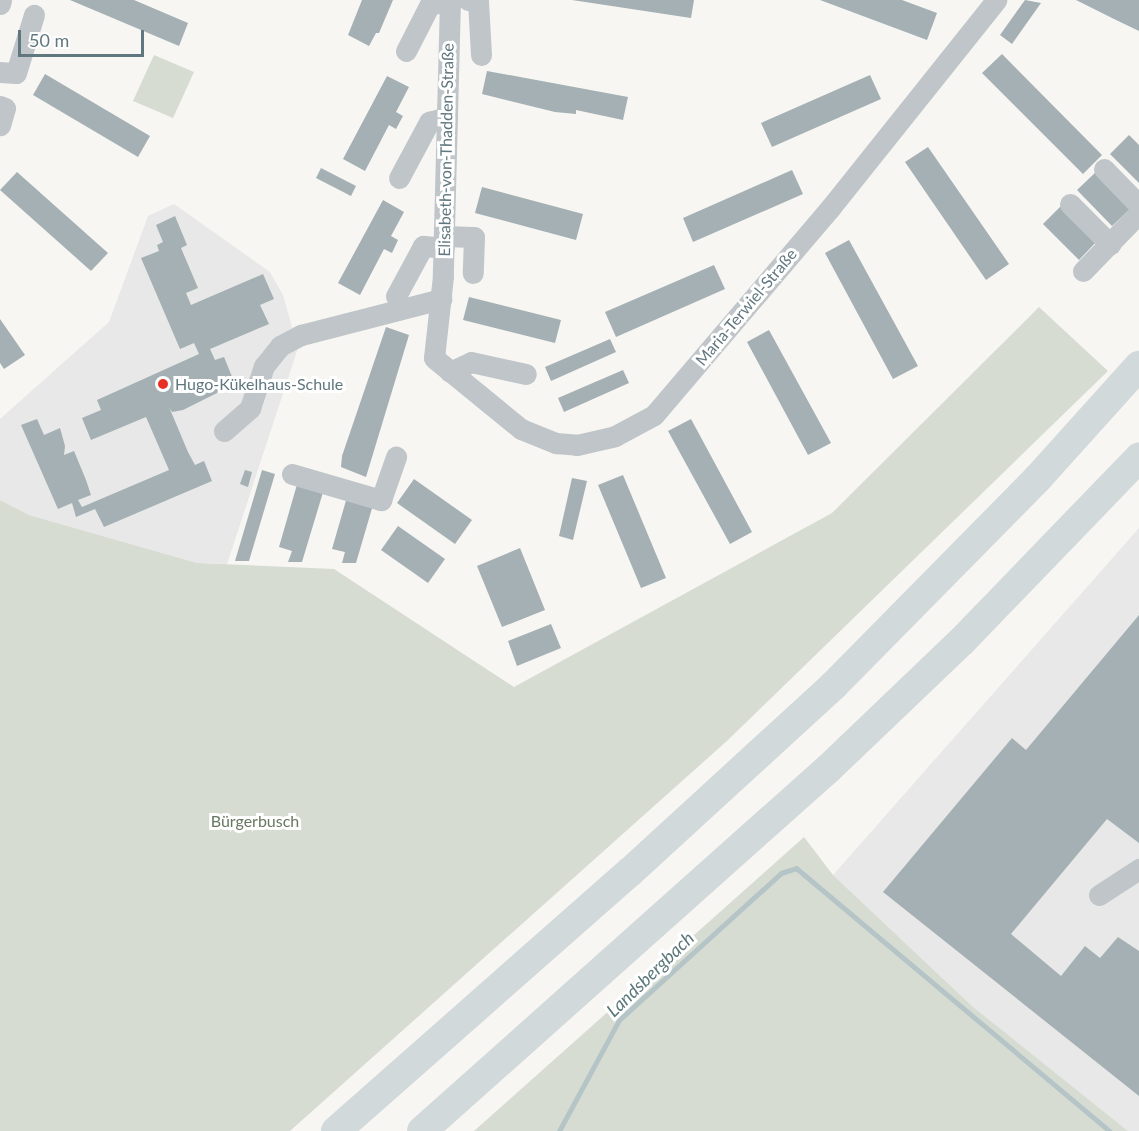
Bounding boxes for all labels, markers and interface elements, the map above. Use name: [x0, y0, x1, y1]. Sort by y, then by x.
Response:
scale bar: [21, 18, 147, 56]
text: 50 m: [29, 29, 69, 51]
street label: Elisabeth-von-Thadden-Straße: [435, 43, 457, 257]
street label: Maria-Terwiel-Straße: [691, 245, 801, 369]
place label: Hugo-Kükelhaus-Schule: [175, 374, 343, 394]
marker: Hugo-Kükelhaus-Schule: [156, 377, 170, 391]
park label: Bürgerbusch: [211, 811, 299, 831]
water label: Landsbergbach: [602, 927, 698, 1021]

